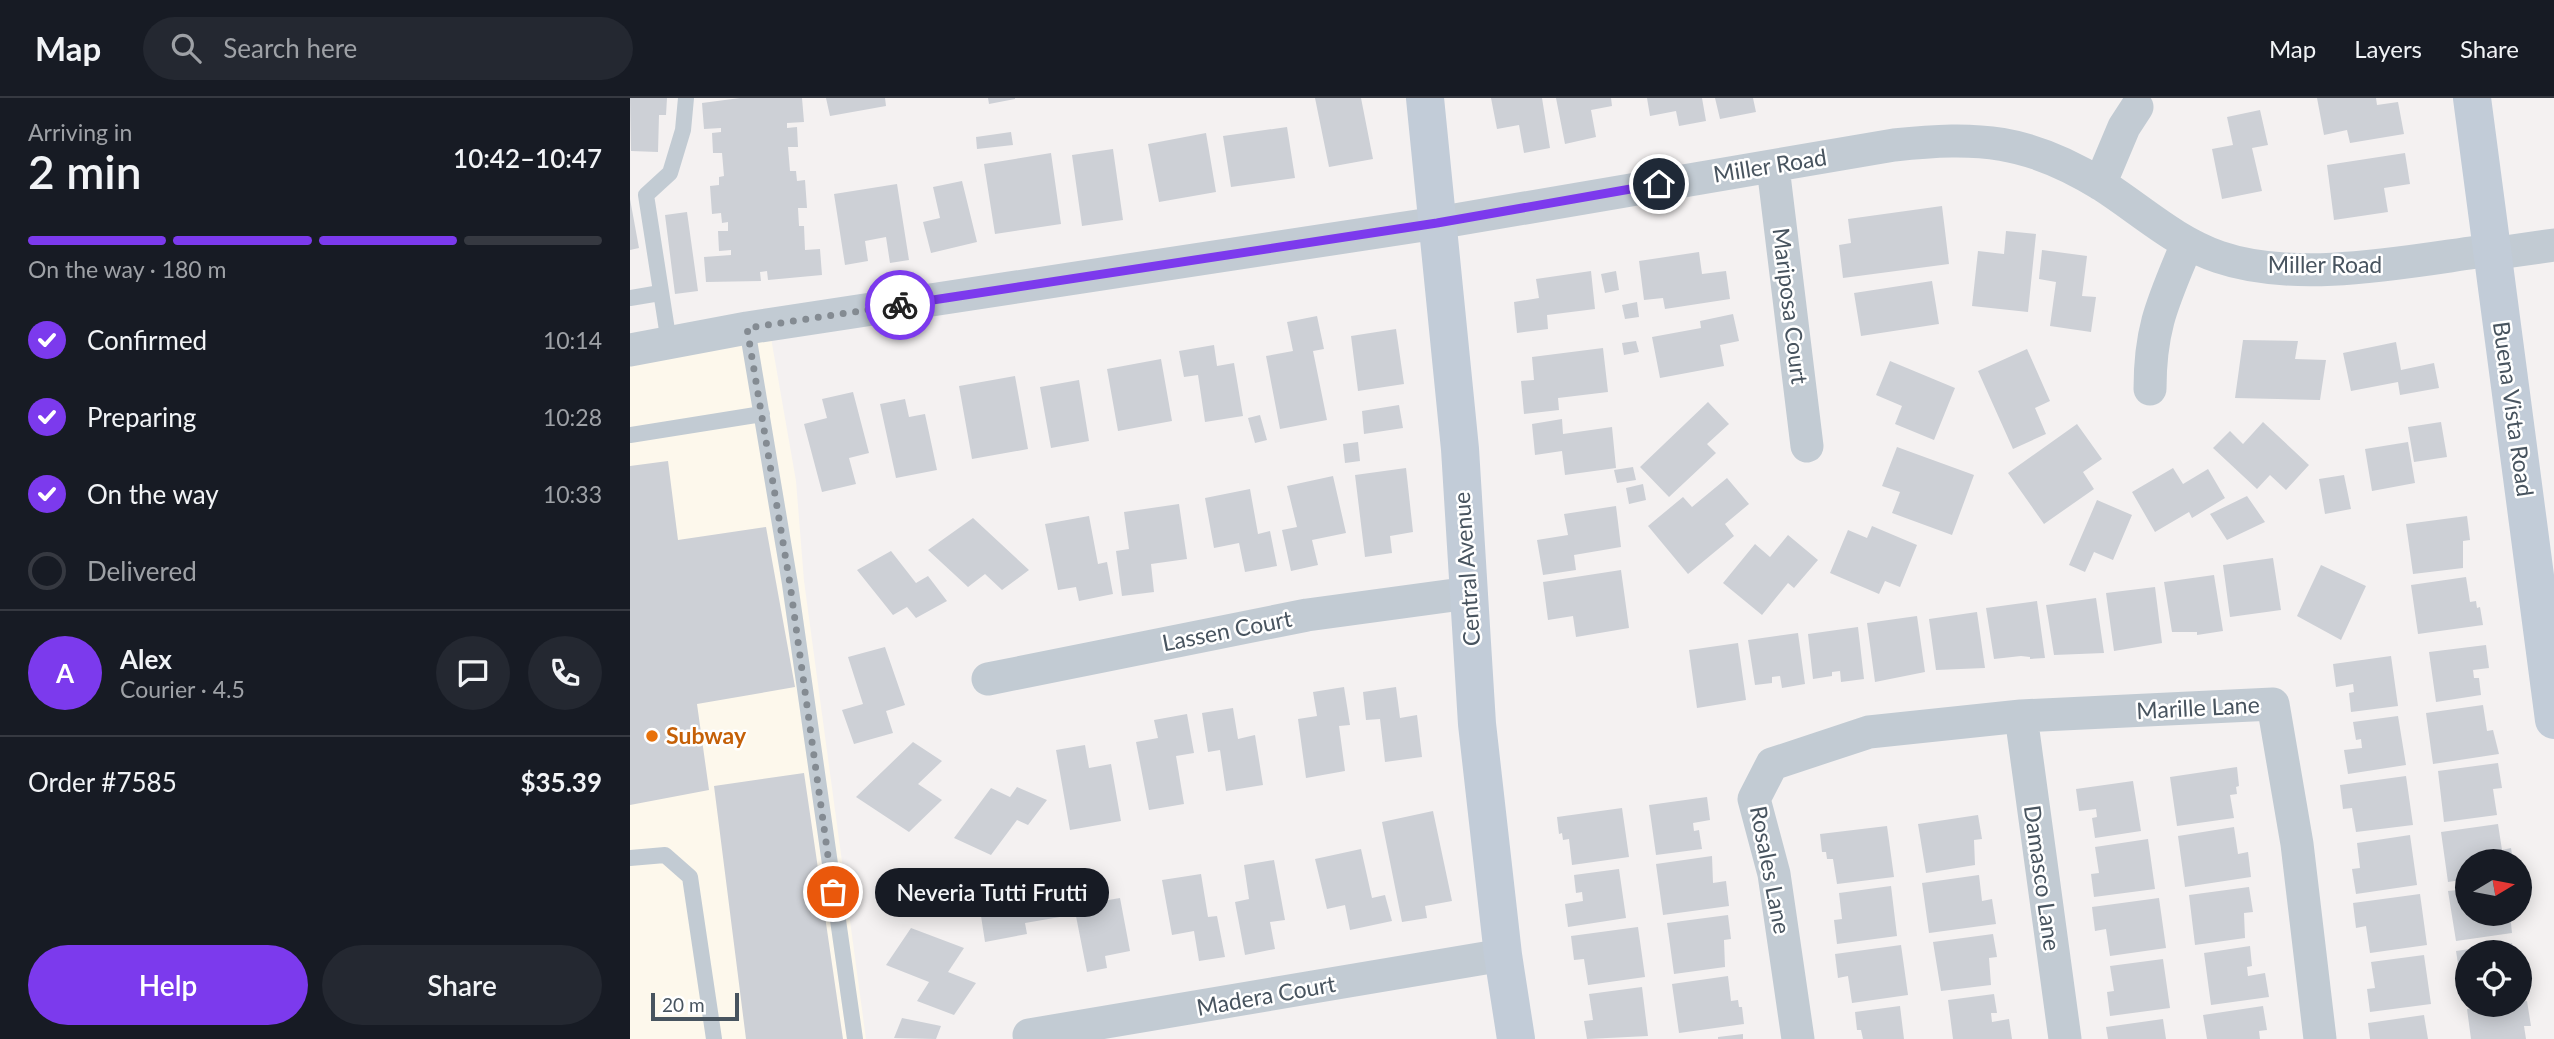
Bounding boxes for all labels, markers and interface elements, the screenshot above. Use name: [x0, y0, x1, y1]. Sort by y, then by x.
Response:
search box: [143, 17, 633, 80]
text: Map: [35, 28, 101, 68]
icon: search: [167, 29, 205, 67]
text: Search here: [223, 32, 357, 64]
text: Map: [2269, 34, 2316, 63]
text: Layers: [2354, 34, 2422, 63]
text: Share: [2460, 34, 2519, 63]
text: Arriving in: [28, 118, 132, 146]
text: 10:42–10:47: [453, 142, 602, 174]
street label: Miller Road: [1711, 142, 1829, 188]
text: 2 min: [28, 144, 142, 199]
pin: [1629, 154, 1689, 214]
icon: home: [1640, 165, 1678, 203]
street label: Mariposa Court: [1768, 226, 1815, 386]
street label: Miller Road: [2268, 250, 2382, 278]
text: On the way · 180 m: [28, 255, 227, 283]
courier: [865, 270, 935, 340]
icon: bike: [881, 286, 919, 324]
street label: Buena Vista Road: [2488, 319, 2540, 498]
icon: check: [28, 321, 66, 359]
text: Confirmed: [87, 324, 207, 356]
text: 10:14: [543, 326, 602, 354]
icon: check: [28, 398, 66, 436]
text: Preparing: [87, 401, 196, 433]
text: 10:28: [543, 403, 602, 431]
icon: check: [28, 475, 66, 513]
text: On the way: [87, 478, 219, 510]
text: 10:33: [543, 480, 602, 508]
street label: Central Avenue: [1447, 491, 1485, 647]
text: Delivered: [87, 555, 197, 587]
street label: Lassen Court: [1160, 604, 1295, 656]
button: chat: [436, 636, 510, 710]
button: phone: [528, 636, 602, 710]
text: Alex: [120, 643, 172, 675]
text: A: [56, 657, 74, 689]
text: Courier · 4.5: [120, 675, 245, 703]
street label: Marille Lane: [2136, 690, 2260, 724]
place label: Subway: [666, 721, 747, 749]
marker: Subway: [644, 728, 660, 744]
text: Order #7585: [28, 766, 177, 798]
text: $35.39: [520, 766, 602, 798]
street label: Rosales Lane: [1745, 803, 1797, 936]
street label: Damasco Lane: [2019, 803, 2067, 953]
north arrow: [2455, 849, 2532, 926]
map controls: [2455, 849, 2532, 1017]
pin: [803, 862, 863, 922]
callout: Neveria Tutti Frutti: [875, 868, 1110, 916]
icon: bag: [814, 873, 852, 911]
text: Neveria Tutti Frutti: [896, 878, 1088, 906]
button: locate: [2455, 940, 2532, 1017]
button: Help: [28, 945, 308, 1025]
button: Share: [322, 945, 602, 1025]
street label: Madera Court: [1194, 969, 1338, 1021]
scale bar: [651, 990, 738, 1022]
text: 20 m: [662, 993, 705, 1016]

